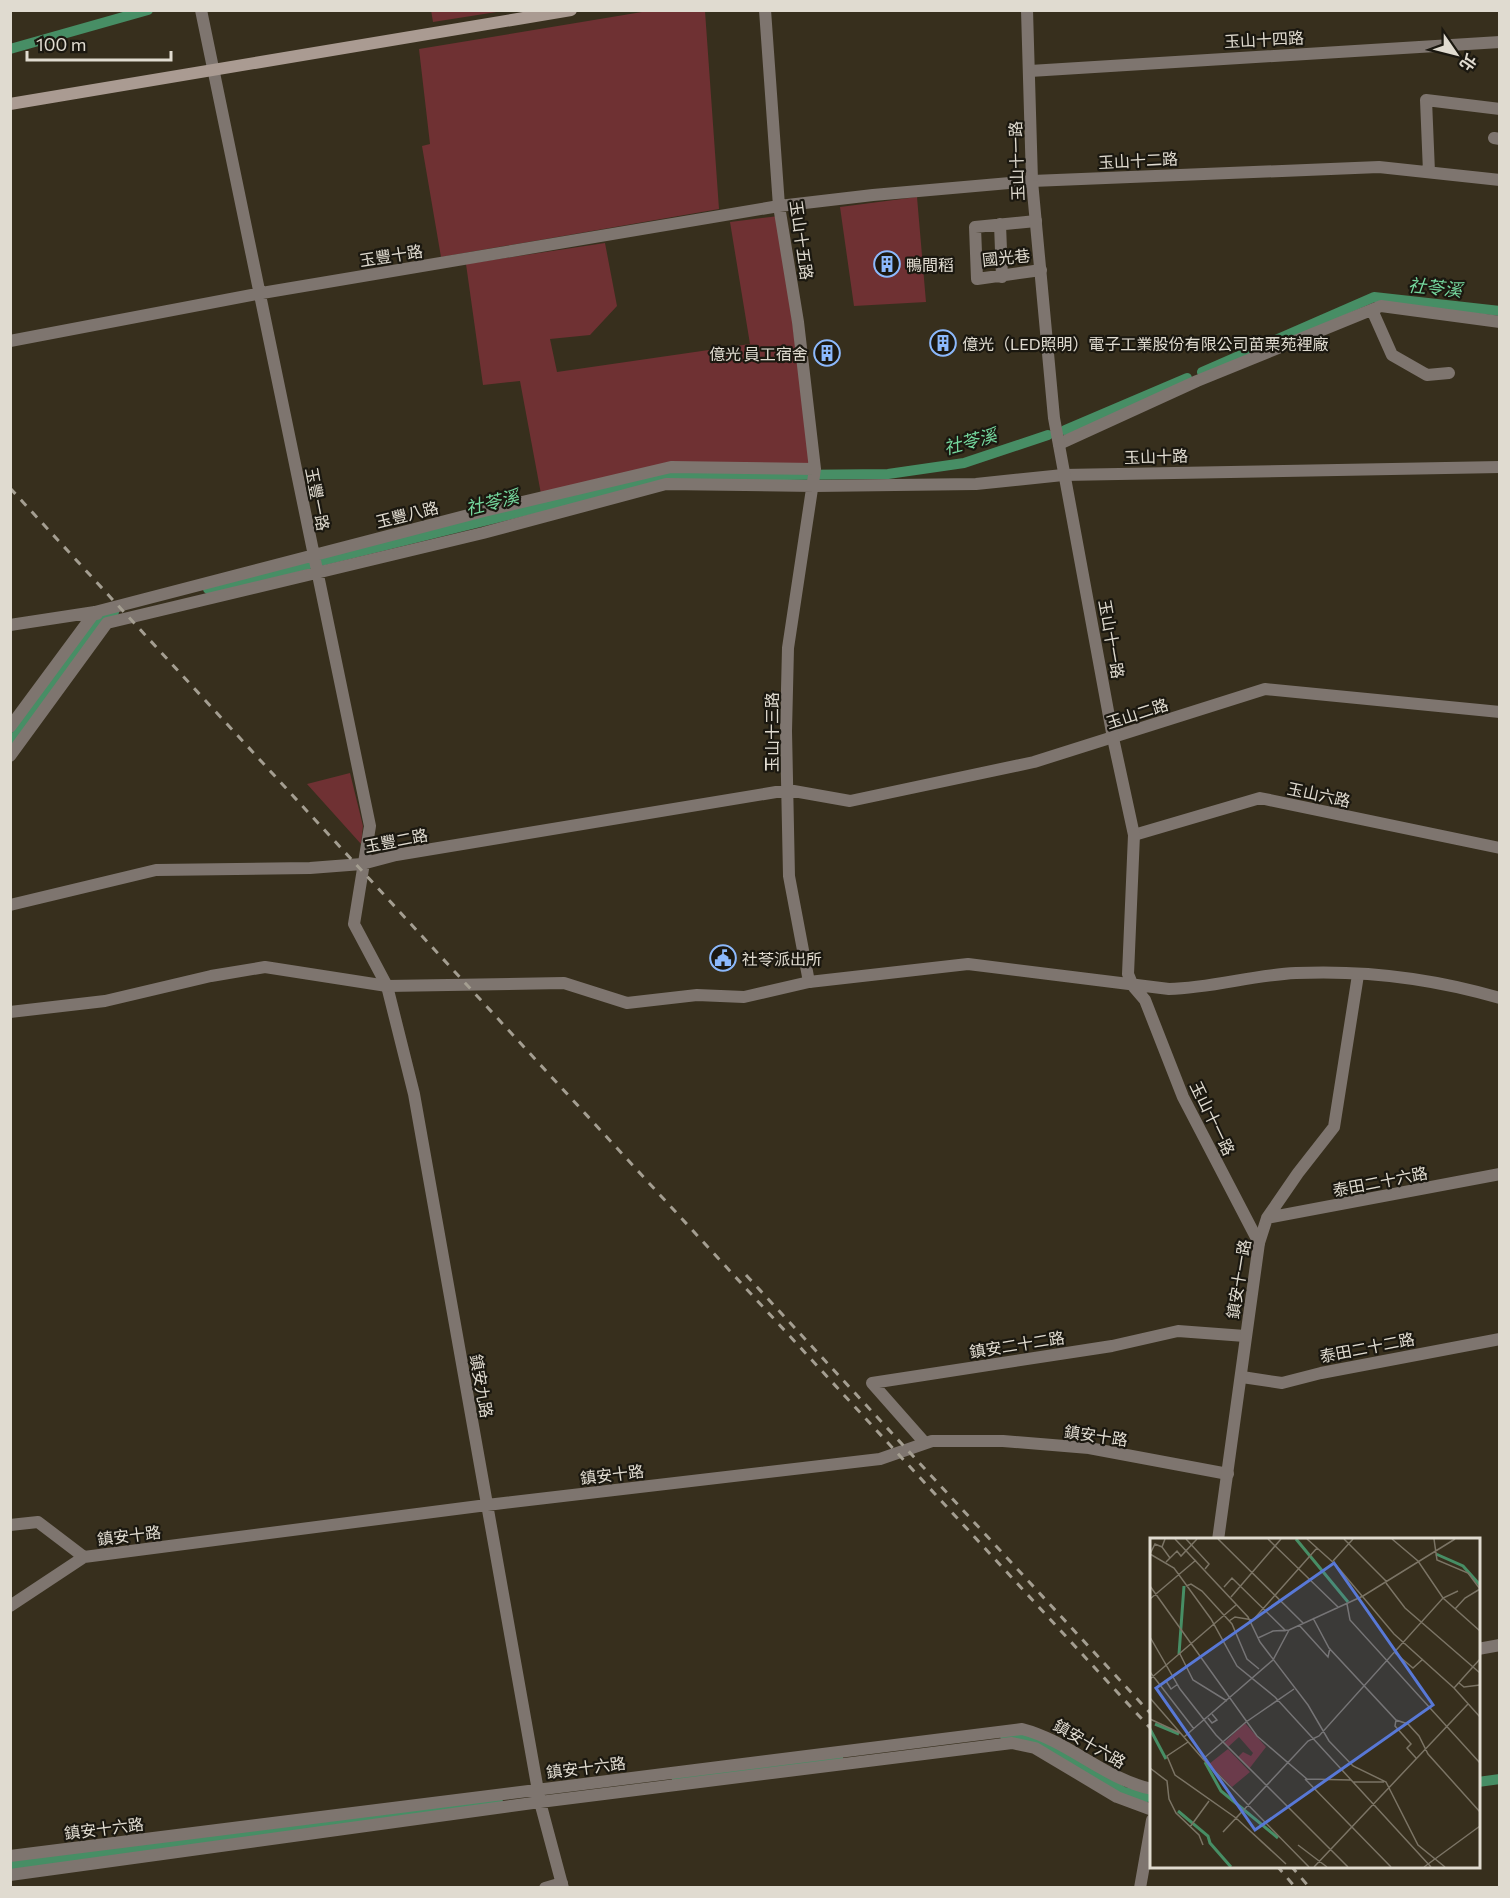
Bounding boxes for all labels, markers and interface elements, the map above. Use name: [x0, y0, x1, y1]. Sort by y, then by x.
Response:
scale bar: [27, 24, 171, 62]
north arrow: [1426, 24, 1486, 84]
street label: 玉山十四路: [1224, 27, 1304, 51]
text: 100 m: [36, 33, 86, 55]
text: 北: [1456, 51, 1481, 75]
street label: 玉山十一路: [1005, 121, 1027, 201]
street label: 玉山十二路: [1098, 148, 1178, 172]
street label: 玉山十五路: [787, 199, 817, 281]
street label: 玉豐十路: [358, 241, 424, 269]
street label: 國光巷: [981, 245, 1031, 269]
building icon: 鴨間稻: [872, 249, 902, 279]
place label: 鴨間稻: [906, 255, 954, 274]
water label: 社苓溪: [1407, 273, 1466, 301]
building icon: 億光（LED照明）電子工業股份有限公司苗栗苑裡廠: [928, 328, 958, 358]
place label: 億光（LED照明）電子工業股份有限公司苗栗苑裡廠: [962, 334, 1328, 353]
building icon: 億光 員工宿舍: [812, 338, 842, 368]
place label: 億光 員工宿舍: [709, 344, 808, 363]
water label: 社苓溪: [941, 423, 1002, 459]
street label: 玉山十路: [1124, 445, 1188, 467]
street label: 玉豐一路: [303, 466, 333, 532]
water label: 社苓溪: [463, 484, 524, 519]
street label: 玉豐八路: [374, 497, 440, 531]
street label: 玉山十一路: [1096, 598, 1128, 680]
street label: 玉山十三路: [762, 692, 781, 772]
street label: 玉山二路: [1104, 694, 1170, 732]
street label: 玉山六路: [1286, 778, 1352, 810]
street label: 玉豐二路: [363, 825, 429, 855]
public building icon: 社苓派出所: [708, 943, 738, 973]
place label: 社苓派出所: [742, 949, 822, 968]
street label: 玉山十一路: [1187, 1078, 1239, 1158]
street label: 泰田二十六路: [1331, 1163, 1429, 1199]
street label: 鎮安十一路: [1222, 1238, 1254, 1320]
street label: 鎮安二十二路: [968, 1327, 1066, 1361]
street label: 泰田二十二路: [1318, 1329, 1416, 1365]
street label: 鎮安九路: [467, 1353, 497, 1419]
street label: 鎮安十路: [1063, 1421, 1129, 1449]
street label: 鎮安十路: [579, 1461, 645, 1487]
street label: 鎮安十路: [96, 1522, 162, 1548]
inset map: [1150, 1538, 1480, 1868]
street label: 鎮安十六路: [1051, 1715, 1129, 1771]
street label: 鎮安十六路: [545, 1753, 627, 1781]
street label: 鎮安十六路: [63, 1814, 145, 1842]

